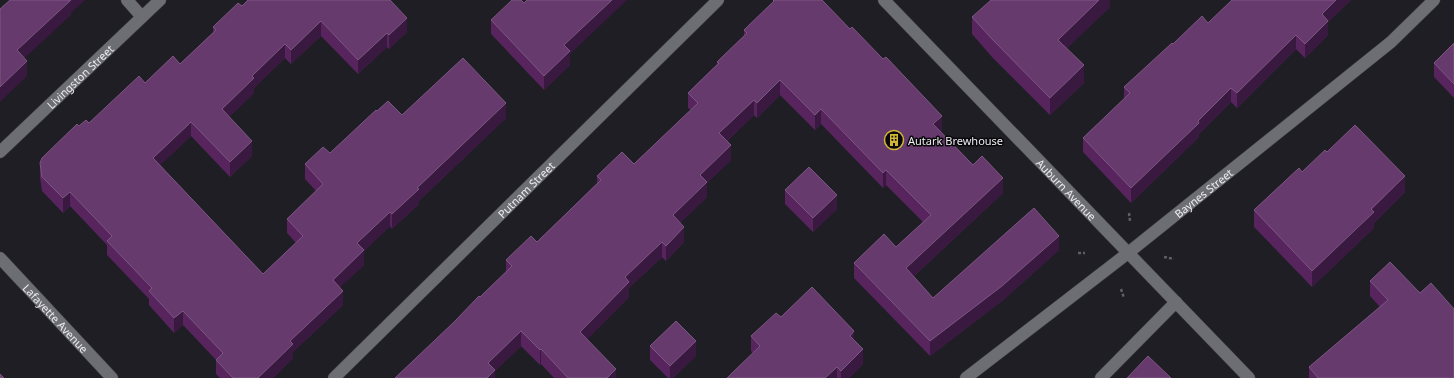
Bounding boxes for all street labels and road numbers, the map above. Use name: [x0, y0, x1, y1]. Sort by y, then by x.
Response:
street label: Livingston Street: [43, 41, 116, 112]
street label: Auburn Avenue: [1033, 155, 1100, 223]
street label: Putnam Street: [494, 158, 557, 221]
street label: Baynes Street: [1171, 165, 1236, 221]
street label: Lafayette Avenue: [20, 280, 92, 356]

